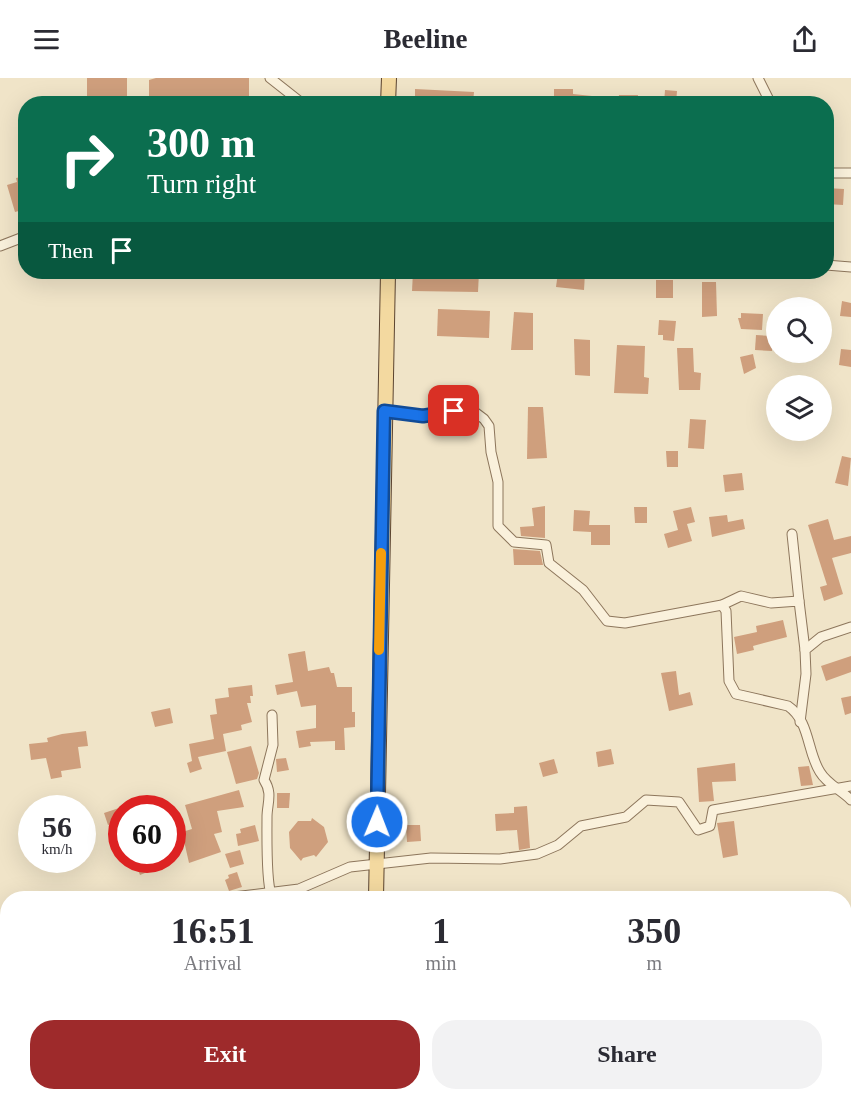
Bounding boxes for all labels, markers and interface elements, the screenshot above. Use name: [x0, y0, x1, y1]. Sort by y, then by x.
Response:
icon: menu: [30, 23, 63, 56]
icon: share: [788, 23, 821, 56]
text: Beeline: [384, 24, 467, 54]
icon: right: [48, 120, 126, 198]
text: 300 m: [147, 120, 256, 166]
text: Turn right: [147, 169, 256, 199]
icon: arrive: [105, 234, 138, 267]
text: Then: [48, 238, 93, 263]
map controls: [766, 297, 832, 441]
button: search: [766, 297, 832, 363]
button: layers: [766, 375, 832, 441]
pin: [428, 385, 479, 436]
icon: arrive: [437, 394, 470, 427]
position arrow: [345, 790, 409, 854]
speed limit sign: 60: [108, 795, 186, 873]
text: 56: [42, 810, 72, 843]
text: km/h: [42, 841, 72, 857]
text: 16:51: [171, 911, 255, 951]
text: 1: [432, 911, 450, 951]
text: 350: [627, 911, 681, 951]
text: Arrival: [184, 952, 242, 974]
text: min: [425, 952, 457, 974]
text: m: [647, 952, 662, 974]
button: Exit: [30, 1020, 420, 1089]
button: Share: [432, 1020, 822, 1089]

